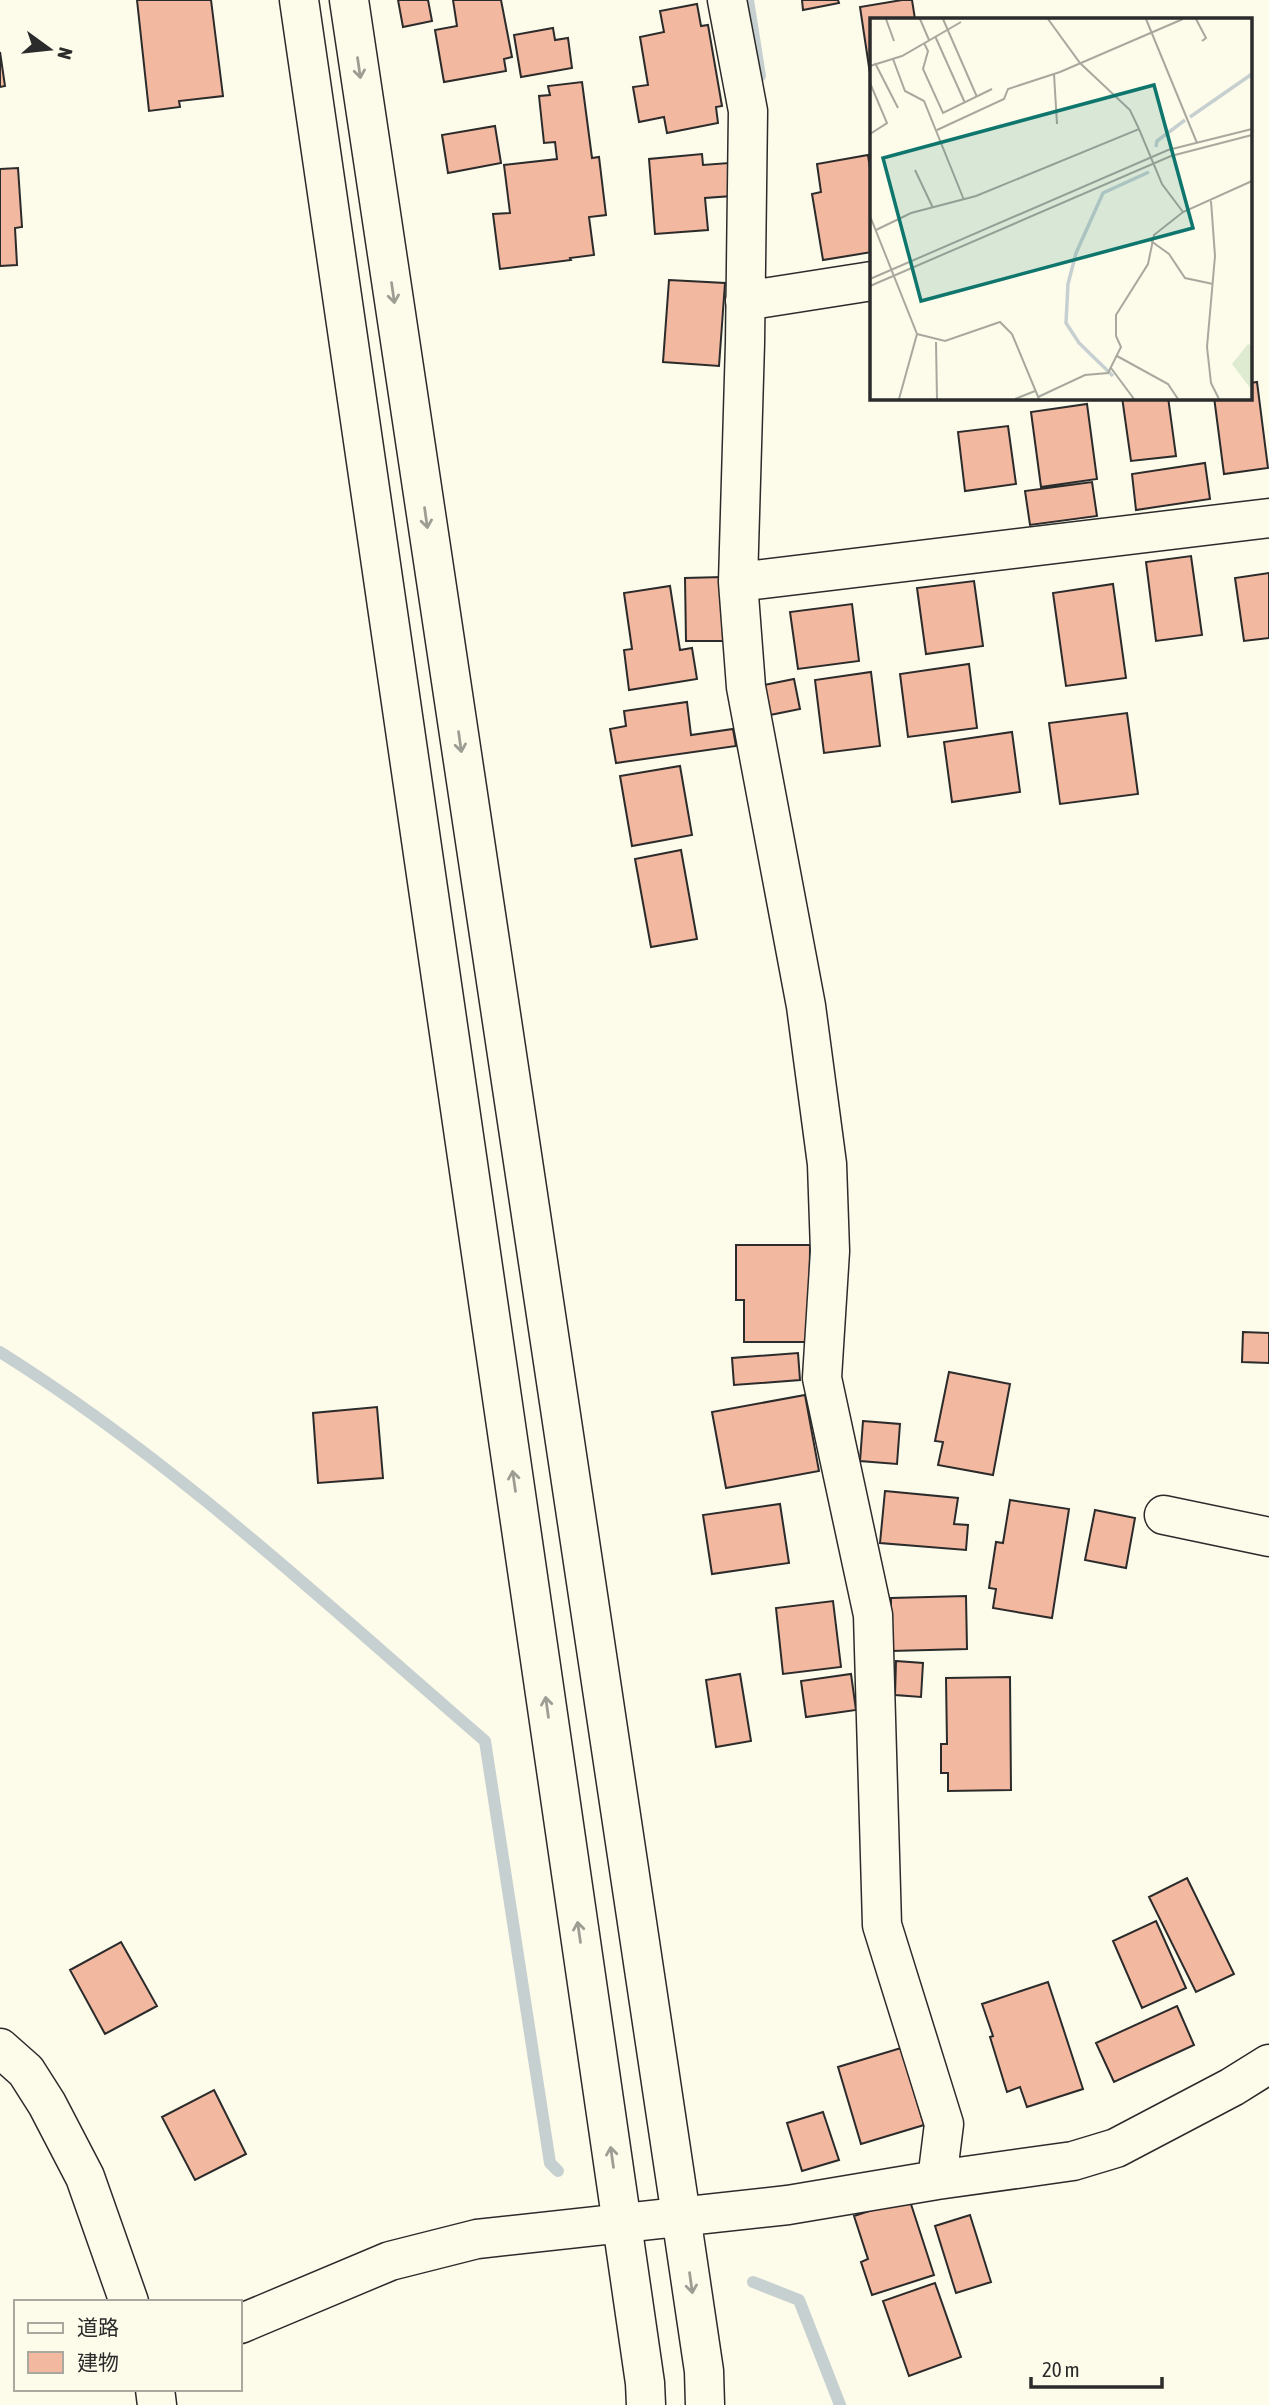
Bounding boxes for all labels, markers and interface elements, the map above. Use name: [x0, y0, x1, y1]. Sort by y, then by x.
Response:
north arrow: [14, 14, 84, 84]
inset map: [870, 18, 1252, 399]
text: N: [53, 45, 77, 62]
one-way arrow: [353, 56, 366, 78]
one-way arrow: [387, 281, 400, 303]
one-way arrow: [420, 506, 433, 528]
one-way arrow: [454, 731, 467, 753]
one-way arrow: [507, 1471, 520, 1493]
one-way arrow: [540, 1696, 553, 1718]
one-way arrow: [573, 1921, 586, 1944]
one-way arrow: [605, 2146, 618, 2169]
one-way arrow: [684, 2272, 697, 2294]
legend: [14, 2300, 242, 2391]
text: 道路: [77, 2315, 119, 2339]
scale bar: [1031, 2346, 1162, 2390]
text: 建物: [77, 2350, 119, 2374]
text: 20 m: [1042, 2357, 1080, 2381]

